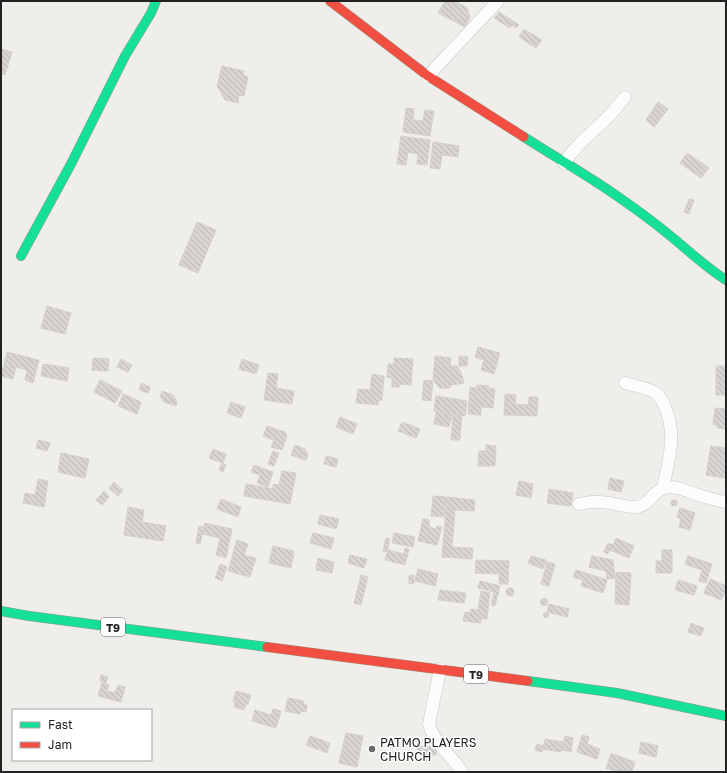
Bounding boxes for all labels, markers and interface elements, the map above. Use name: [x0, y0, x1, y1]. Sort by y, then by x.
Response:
road number: T9: [101, 618, 125, 636]
road number: T9: [464, 665, 488, 683]
legend: [12, 709, 152, 761]
text: Fast: [48, 717, 73, 732]
place label: PATMO PLAYERS CHURCH: [380, 735, 477, 764]
text: Jam: [48, 737, 72, 752]
marker: PATMO PLAYERS CHURCH: [367, 744, 377, 754]

